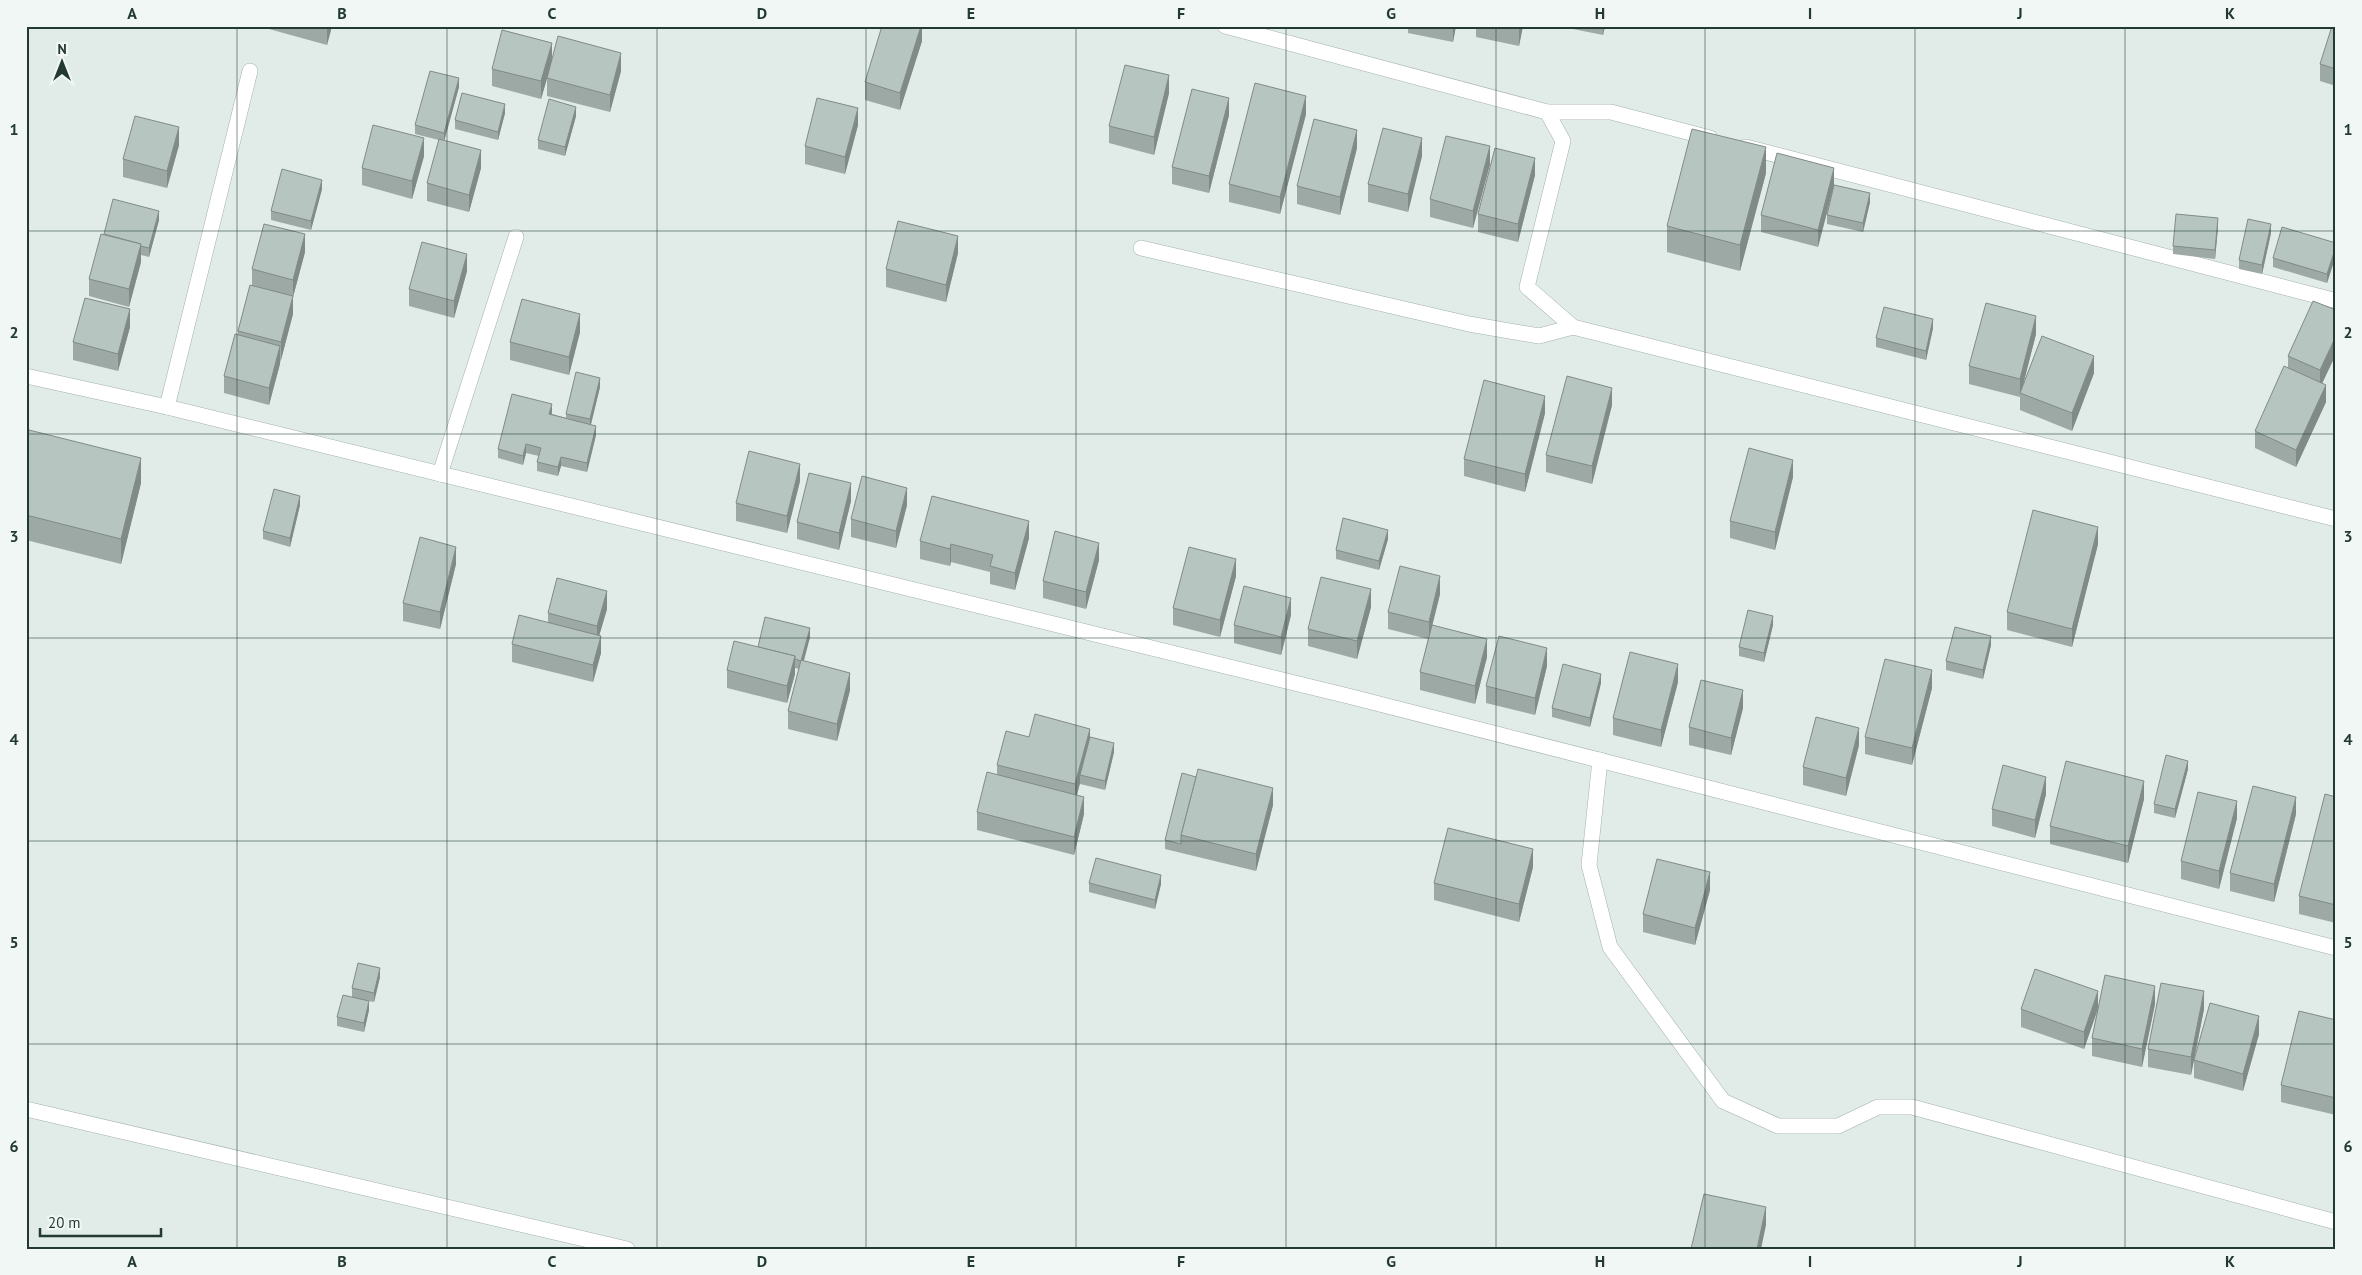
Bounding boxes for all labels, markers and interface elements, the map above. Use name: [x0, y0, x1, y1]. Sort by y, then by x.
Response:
text: A: [127, 3, 137, 23]
text: B: [337, 3, 347, 23]
text: C: [548, 3, 557, 23]
text: D: [757, 3, 767, 23]
text: E: [967, 3, 975, 23]
text: F: [1177, 3, 1185, 23]
text: G: [1386, 3, 1396, 23]
text: H: [1595, 3, 1605, 23]
text: I: [1808, 3, 1812, 23]
text: J: [2016, 3, 2023, 23]
text: K: [2225, 3, 2235, 23]
north arrow: [38, 38, 88, 88]
text: N: [57, 40, 67, 58]
text: 1: [9, 119, 19, 139]
text: 1: [2343, 119, 2353, 139]
text: 2: [9, 322, 19, 342]
text: 2: [2343, 322, 2353, 342]
text: 3: [9, 526, 19, 546]
text: 3: [2343, 526, 2353, 546]
text: 4: [9, 729, 19, 749]
text: 4: [2343, 729, 2353, 749]
text: 5: [9, 932, 19, 952]
text: 5: [2343, 932, 2353, 952]
text: 6: [9, 1136, 19, 1156]
text: 6: [2343, 1136, 2353, 1156]
scale bar: [40, 1205, 161, 1237]
text: 20 m: [48, 1213, 81, 1232]
text: A: [127, 1251, 137, 1271]
text: B: [337, 1251, 347, 1271]
text: C: [548, 1251, 557, 1271]
text: D: [757, 1251, 767, 1271]
text: E: [967, 1251, 975, 1271]
text: F: [1177, 1251, 1185, 1271]
text: G: [1386, 1251, 1396, 1271]
text: H: [1595, 1251, 1605, 1271]
text: I: [1808, 1251, 1812, 1271]
text: J: [2016, 1251, 2023, 1271]
text: K: [2225, 1251, 2235, 1271]

